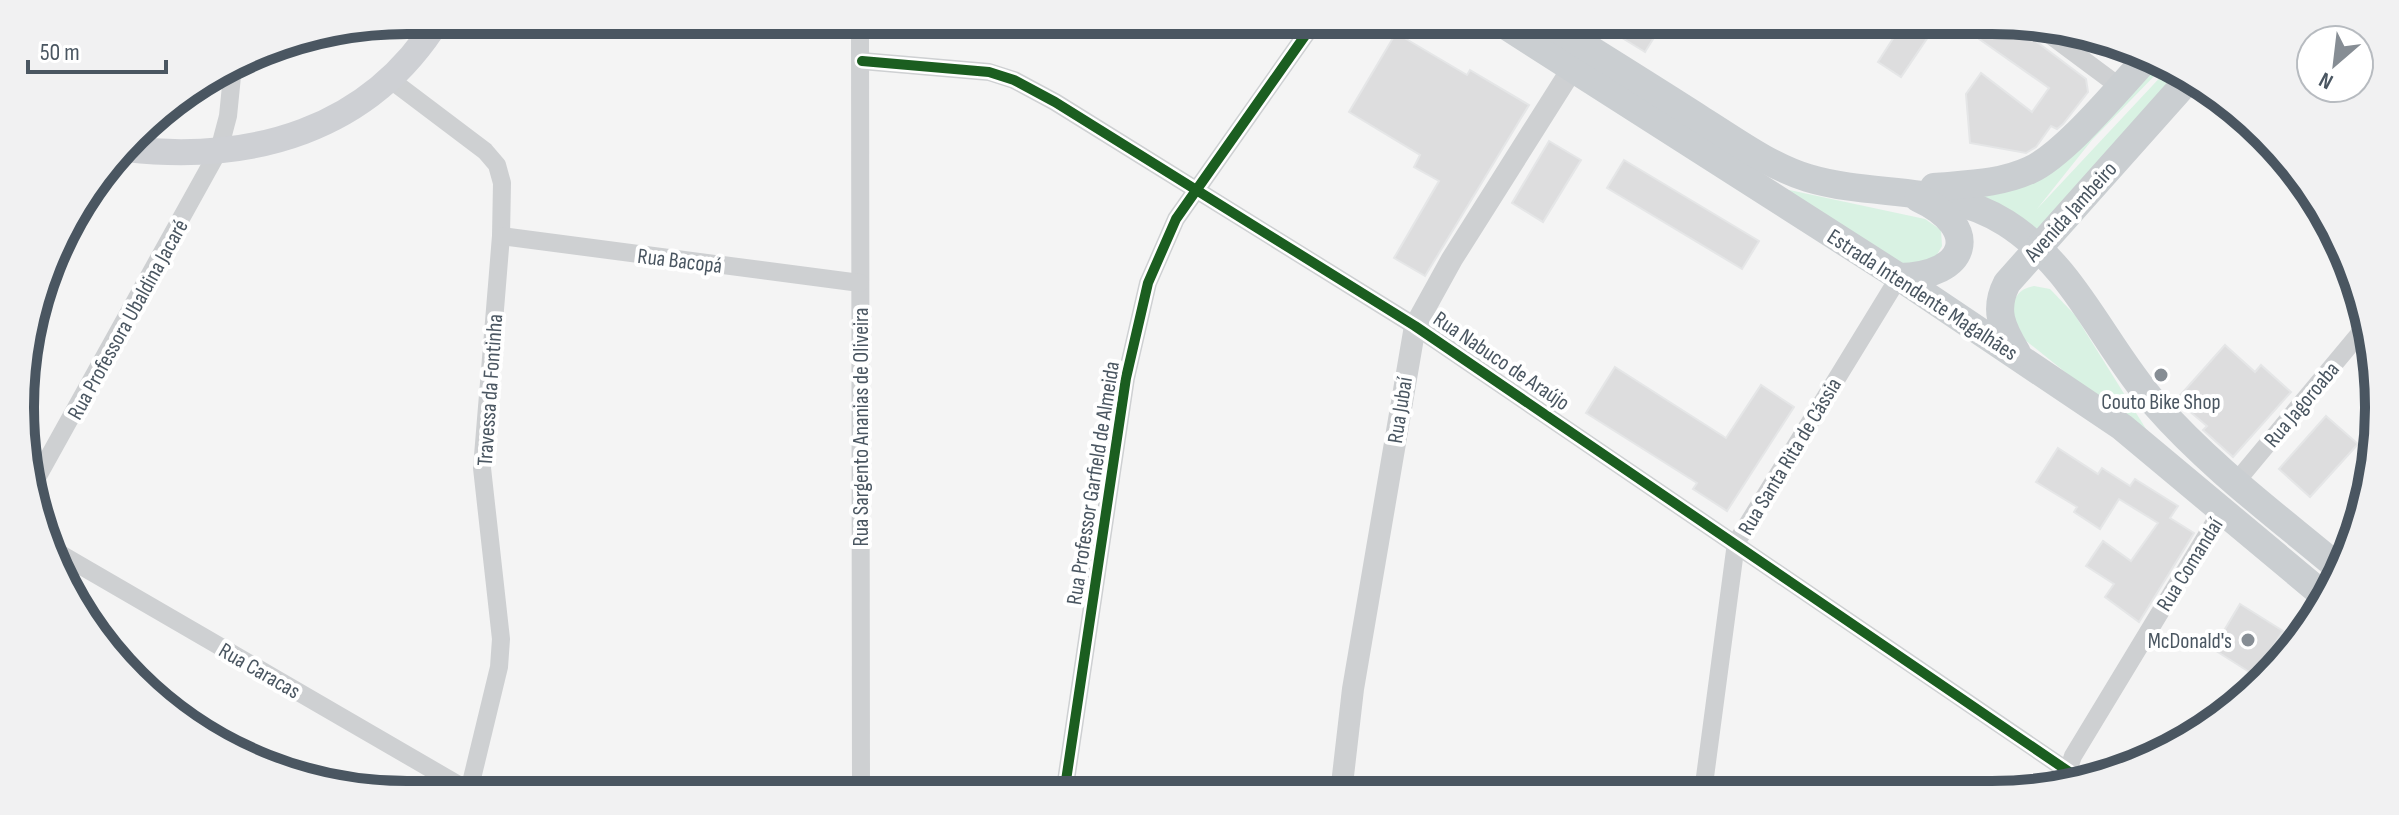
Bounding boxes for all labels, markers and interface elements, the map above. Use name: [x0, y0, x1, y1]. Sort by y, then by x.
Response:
scale bar: [28, 24, 166, 74]
north arrow: [2295, 24, 2375, 104]
text: 50 m: [40, 38, 80, 67]
text: N: [2315, 66, 2338, 95]
street label: Avenida Jambeiro: [2019, 156, 2123, 268]
street label: Rua Professora Ubaldina Jacaré: [62, 215, 195, 425]
street label: Estrada Intendente Magalhães: [1822, 224, 2023, 367]
street label: Rua Bacopá: [636, 243, 724, 280]
street label: Rua Nabuco de Araújo: [1428, 306, 1575, 417]
street label: Rua Sargento Ananias de Oliveira: [848, 307, 875, 547]
street label: Travessa da Fontinha: [472, 313, 509, 467]
street label: Rua Jagoroaba: [2259, 357, 2346, 453]
street label: Rua Professor Garfield de Almeida: [1061, 360, 1126, 607]
marker: Couto Bike Shop: [2152, 366, 2170, 384]
street label: Rua Santa Rita de Cássia: [1733, 373, 1848, 540]
street label: Rua Jubaí: [1382, 374, 1419, 445]
place label: Couto Bike Shop: [2101, 389, 2221, 416]
street label: Rua Comandaí: [2151, 512, 2230, 616]
place label: McDonald's: [2148, 628, 2232, 655]
marker: McDonald's: [2239, 631, 2257, 649]
street label: Rua Caracas: [214, 637, 305, 705]

